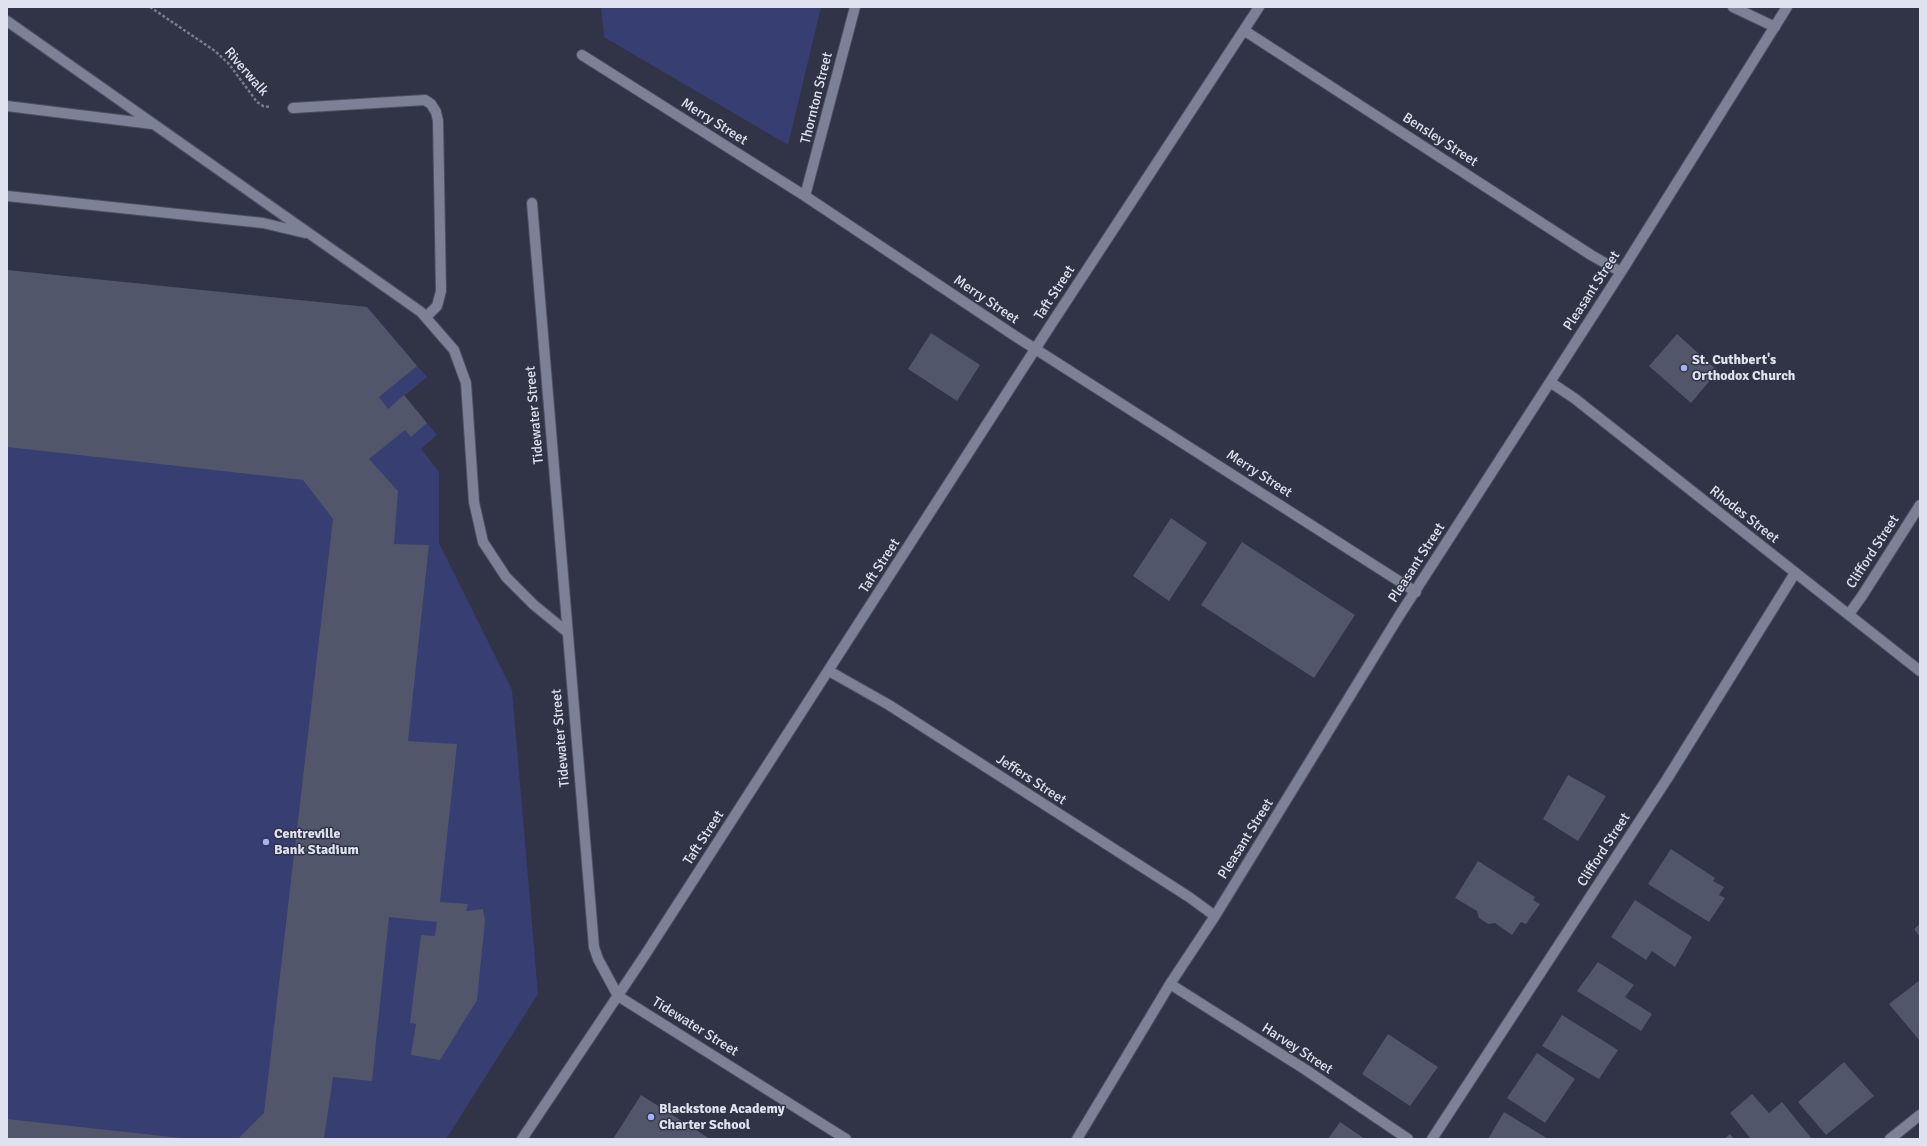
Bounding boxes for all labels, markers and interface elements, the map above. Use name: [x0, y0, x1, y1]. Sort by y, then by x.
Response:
street label: Riverwalk: [220, 44, 272, 100]
street label: Thornton Street: [798, 50, 836, 146]
street label: Merry Street: [678, 95, 750, 149]
street label: Bensley Street: [1399, 109, 1481, 171]
street label: Pleasant Street: [1560, 248, 1624, 334]
street label: Taft Street: [1031, 263, 1079, 323]
street label: Merry Street: [950, 272, 1022, 328]
place label: St. Cuthbert's Orthodox Church: [1692, 352, 1795, 384]
marker: St. Cuthbert's Orthodox Church: [1679, 363, 1689, 373]
street label: Tidewater Street: [522, 365, 548, 465]
street label: Merry Street: [1223, 447, 1295, 501]
street label: Rhodes Street: [1706, 483, 1782, 547]
street label: Clifford Street: [1843, 512, 1903, 592]
street label: Pleasant Street: [1385, 520, 1449, 606]
street label: Taft Street: [856, 536, 904, 596]
street label: Tidewater Street: [548, 688, 574, 788]
street label: Jeffers Street: [993, 751, 1069, 809]
street label: Pleasant Street: [1215, 796, 1277, 882]
street label: Taft Street: [680, 808, 728, 868]
street label: Clifford Street: [1574, 810, 1634, 890]
place label: Centreville Bank Stadium: [274, 826, 359, 858]
marker: Centreville Bank Stadium: [261, 837, 271, 847]
street label: Tidewater Street: [649, 994, 741, 1060]
street label: Harvey Street: [1258, 1020, 1336, 1078]
place label: Blackstone Academy Charter School: [659, 1101, 785, 1134]
marker: Blackstone Academy Charter School: [646, 1112, 656, 1122]

